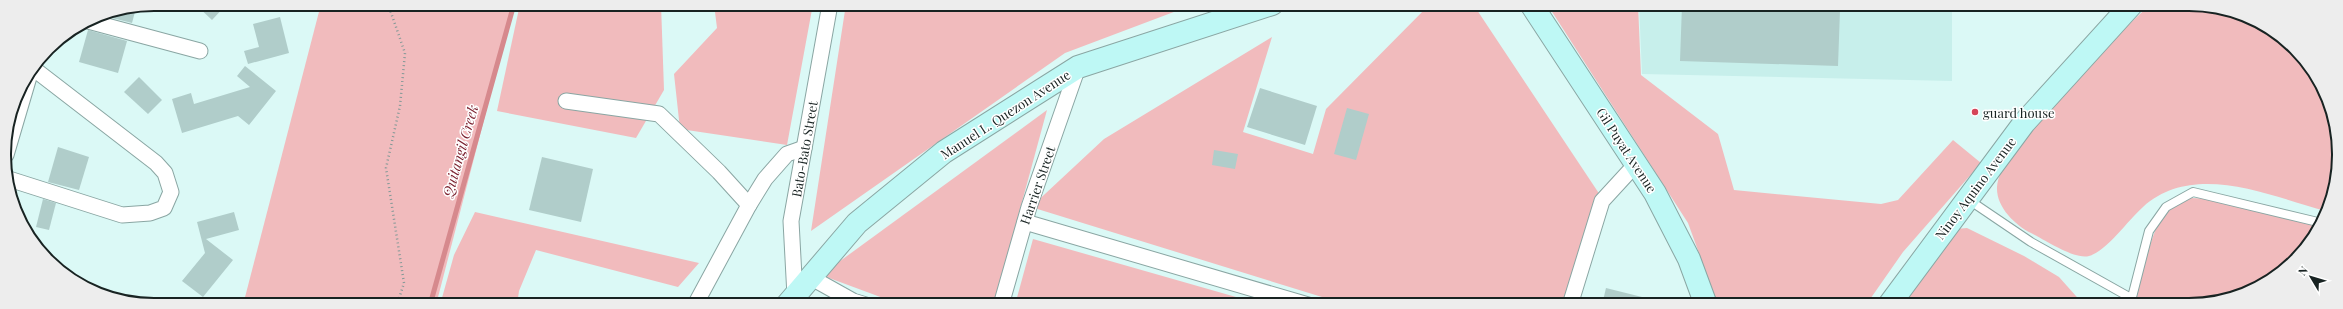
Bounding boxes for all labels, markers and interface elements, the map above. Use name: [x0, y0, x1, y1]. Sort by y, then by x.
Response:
street label: Manuel L. Quezon Avenue: [937, 65, 1073, 162]
street label: Bato-Bato Street: [787, 99, 821, 198]
water label: Quitangil Creek: [437, 103, 482, 200]
street label: Gil Puyat Avenue: [1593, 104, 1661, 196]
place label: guard house: [1983, 104, 2055, 121]
marker: guard house: [1970, 107, 1980, 117]
street label: Ninoy Aquino Avenue: [1931, 133, 2019, 243]
street label: Harrier Street: [1016, 143, 1058, 226]
north arrow: [2291, 257, 2331, 297]
text: N: [2294, 263, 2311, 278]

